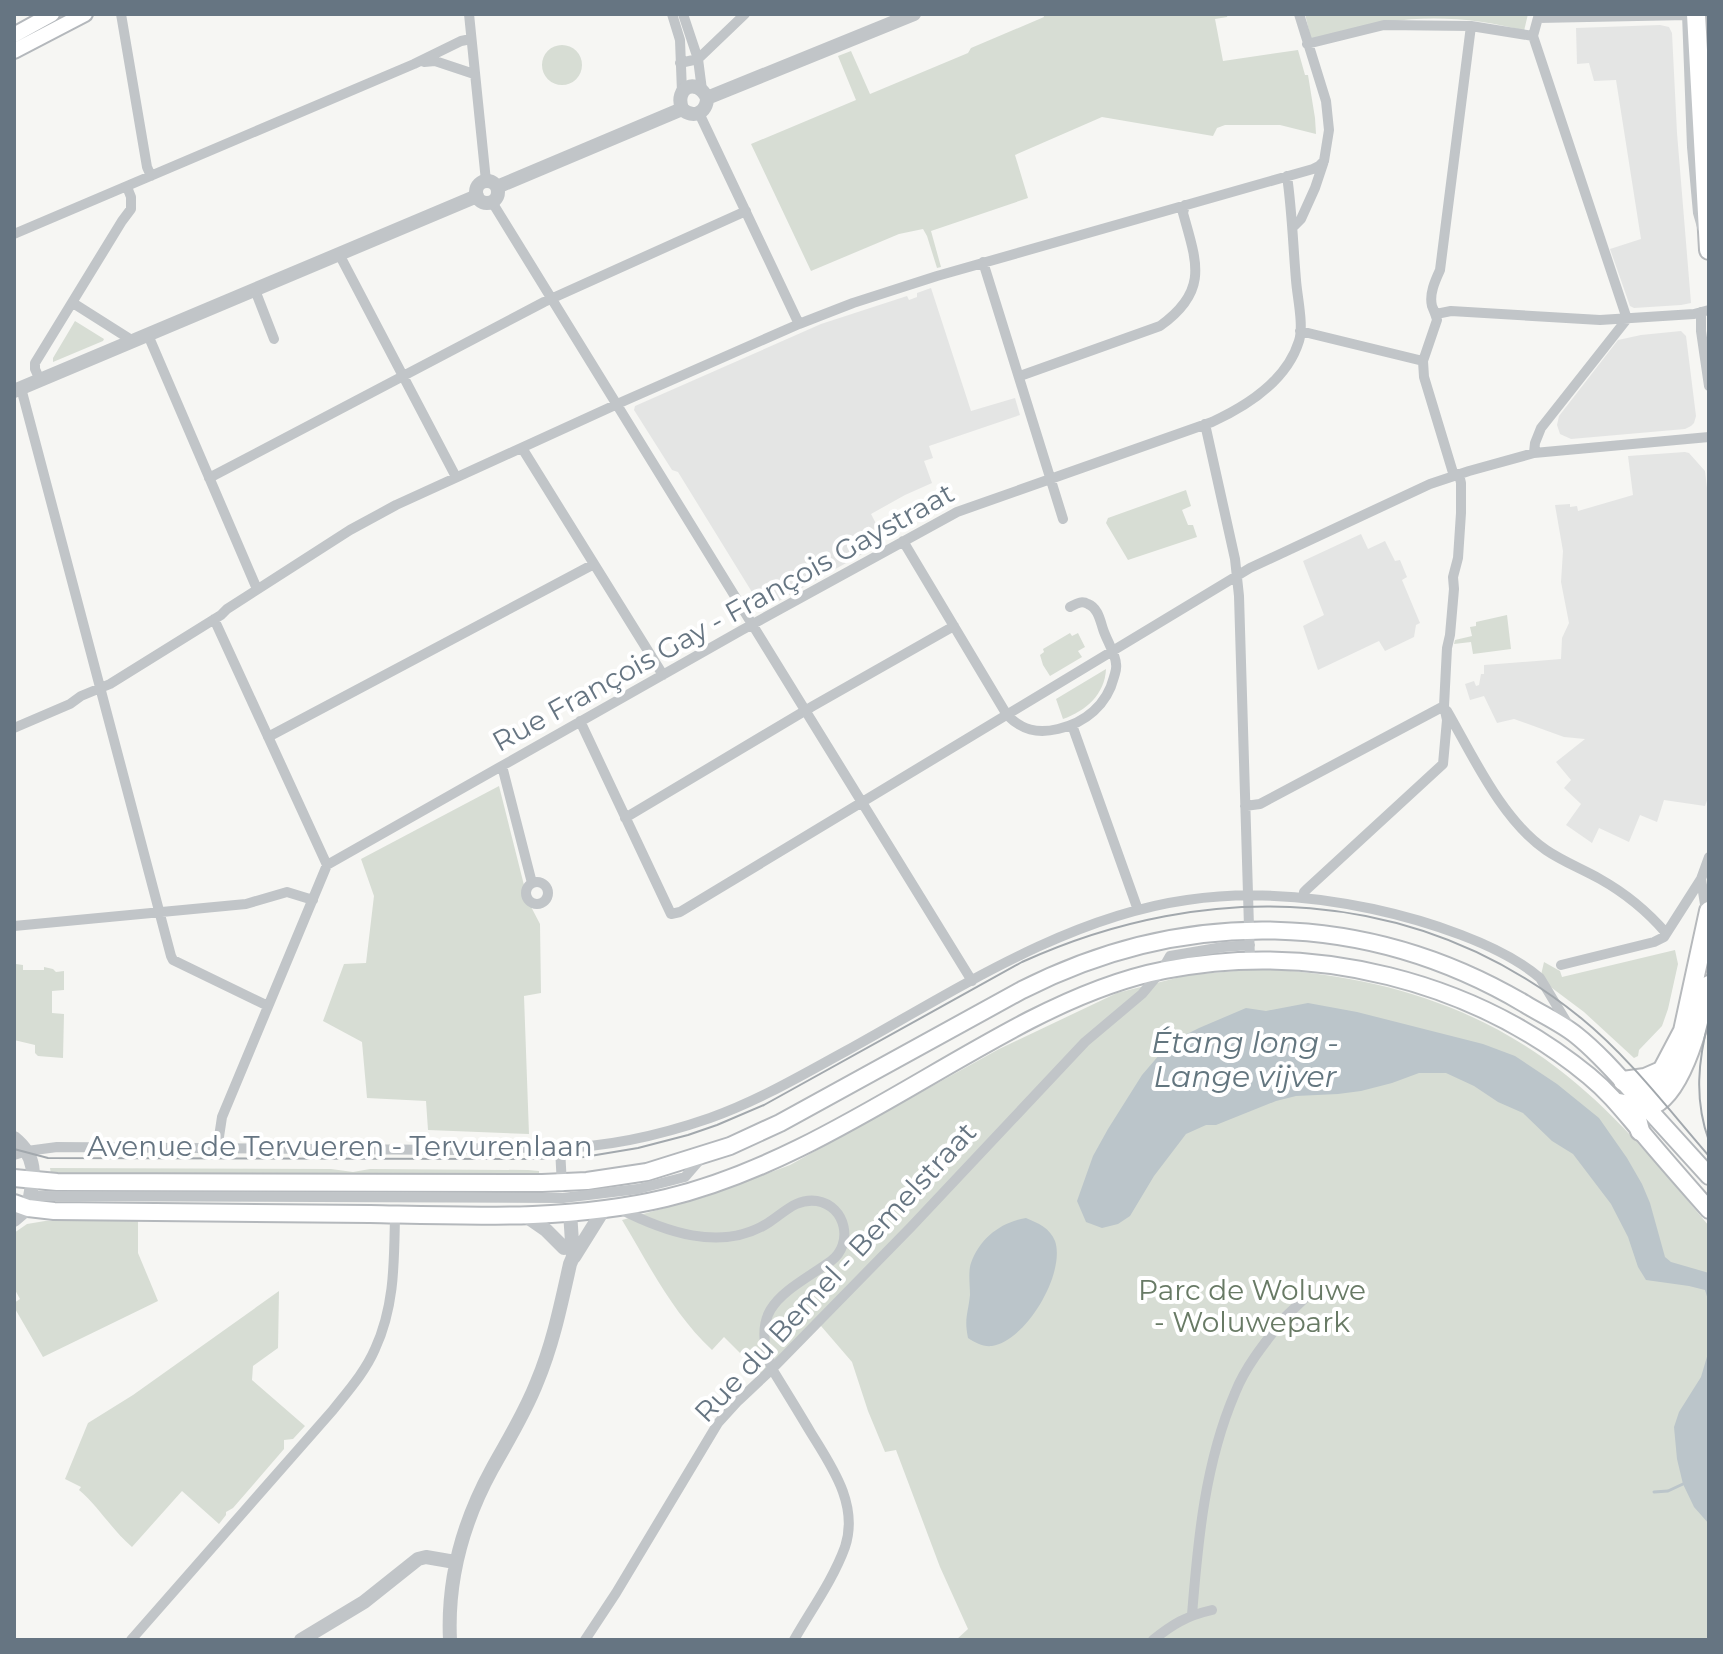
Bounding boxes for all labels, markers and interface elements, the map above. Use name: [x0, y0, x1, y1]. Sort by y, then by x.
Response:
street label: Rue François Gay - François Gaystraat: [486, 475, 960, 759]
water label: Étang long - Lange vijver: [1151, 1024, 1339, 1095]
street label: Rue du Bemel - Bemelstraat: [687, 1115, 983, 1429]
street label: Avenue de Tervueren - Tervurenlaan: [87, 1129, 593, 1163]
park label: Parc de Woluwe - Woluwepark: [1138, 1273, 1366, 1339]

